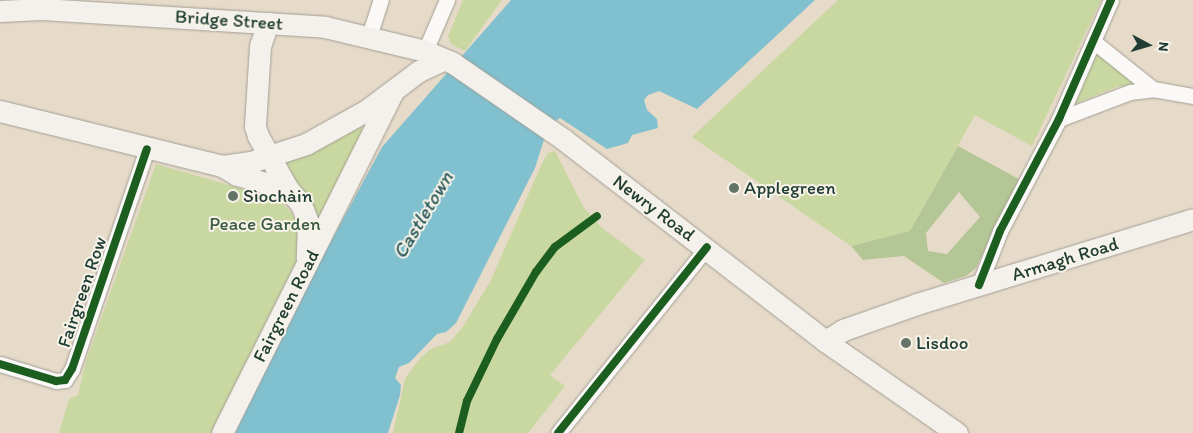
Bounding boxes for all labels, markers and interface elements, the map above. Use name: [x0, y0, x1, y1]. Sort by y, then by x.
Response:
street label: Bridge Street: [174, 5, 284, 35]
north arrow: [1123, 20, 1173, 70]
text: N: [1154, 41, 1172, 52]
water label: Castletown: [388, 167, 458, 263]
street label: Newry Road: [609, 170, 699, 246]
place label: Applegreen: [744, 177, 836, 199]
marker: Applegreen: [728, 182, 740, 194]
place label: Sìochàin: [243, 185, 312, 207]
marker: Sìochàin: [227, 190, 239, 202]
park label: Peace Garden: [209, 213, 321, 235]
street label: Armagh Road: [1009, 232, 1121, 286]
street label: Fairgreen Row: [52, 234, 112, 350]
street label: Fairgreen Road: [248, 246, 324, 366]
place label: Lisdoo: [916, 332, 968, 354]
marker: Lisdoo: [900, 337, 912, 349]

